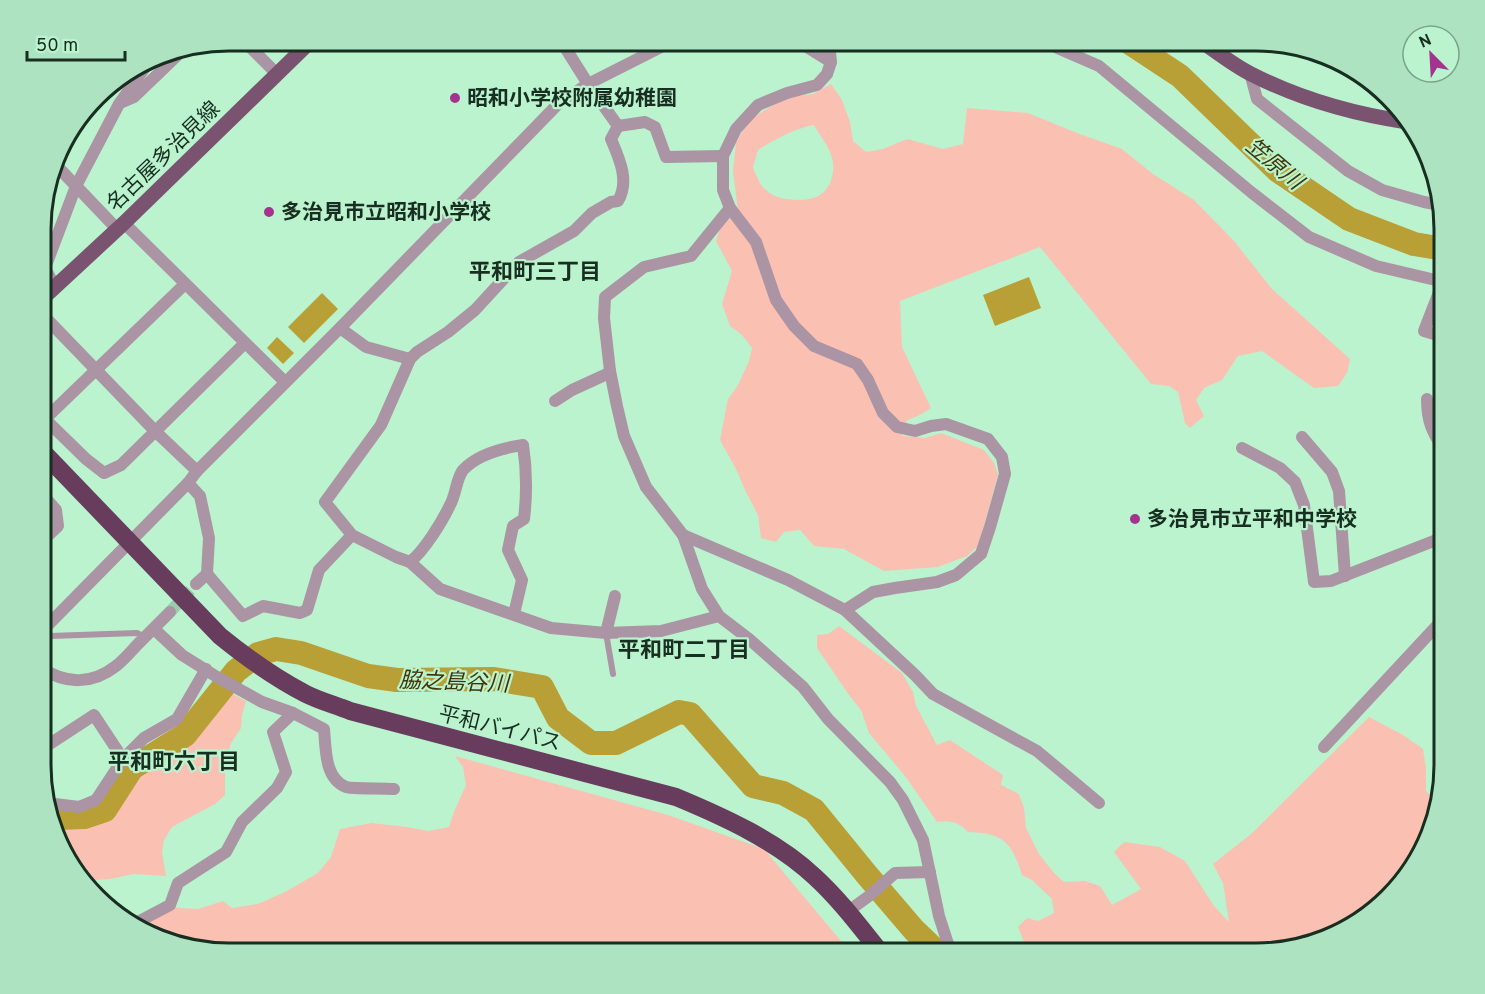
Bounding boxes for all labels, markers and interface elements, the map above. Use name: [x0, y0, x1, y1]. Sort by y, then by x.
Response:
scale bar: [27, 24, 124, 62]
north arrow: [1401, 24, 1461, 84]
text: N: [1416, 31, 1435, 54]
text: 50 m: [36, 35, 78, 58]
place label: 昭和小学校附属幼稚園: [467, 86, 677, 113]
marker: 昭和小学校附属幼稚園: [448, 91, 462, 105]
street label: 名古屋多治見線: [102, 96, 226, 218]
water label: 笠原川: [1239, 133, 1309, 198]
place label: 多治見市立昭和小学校: [281, 200, 491, 227]
marker: 多治見市立昭和小学校: [262, 205, 276, 219]
district label: 平和町三丁目: [469, 260, 601, 287]
place label: 多治見市立平和中学校: [1147, 507, 1357, 534]
marker: 多治見市立平和中学校: [1128, 512, 1142, 526]
district label: 平和町二丁目: [618, 638, 750, 665]
water label: 脇之島谷川: [398, 668, 511, 699]
street label: 平和バイパス: [435, 701, 564, 758]
district label: 平和町六丁目: [108, 750, 240, 777]

